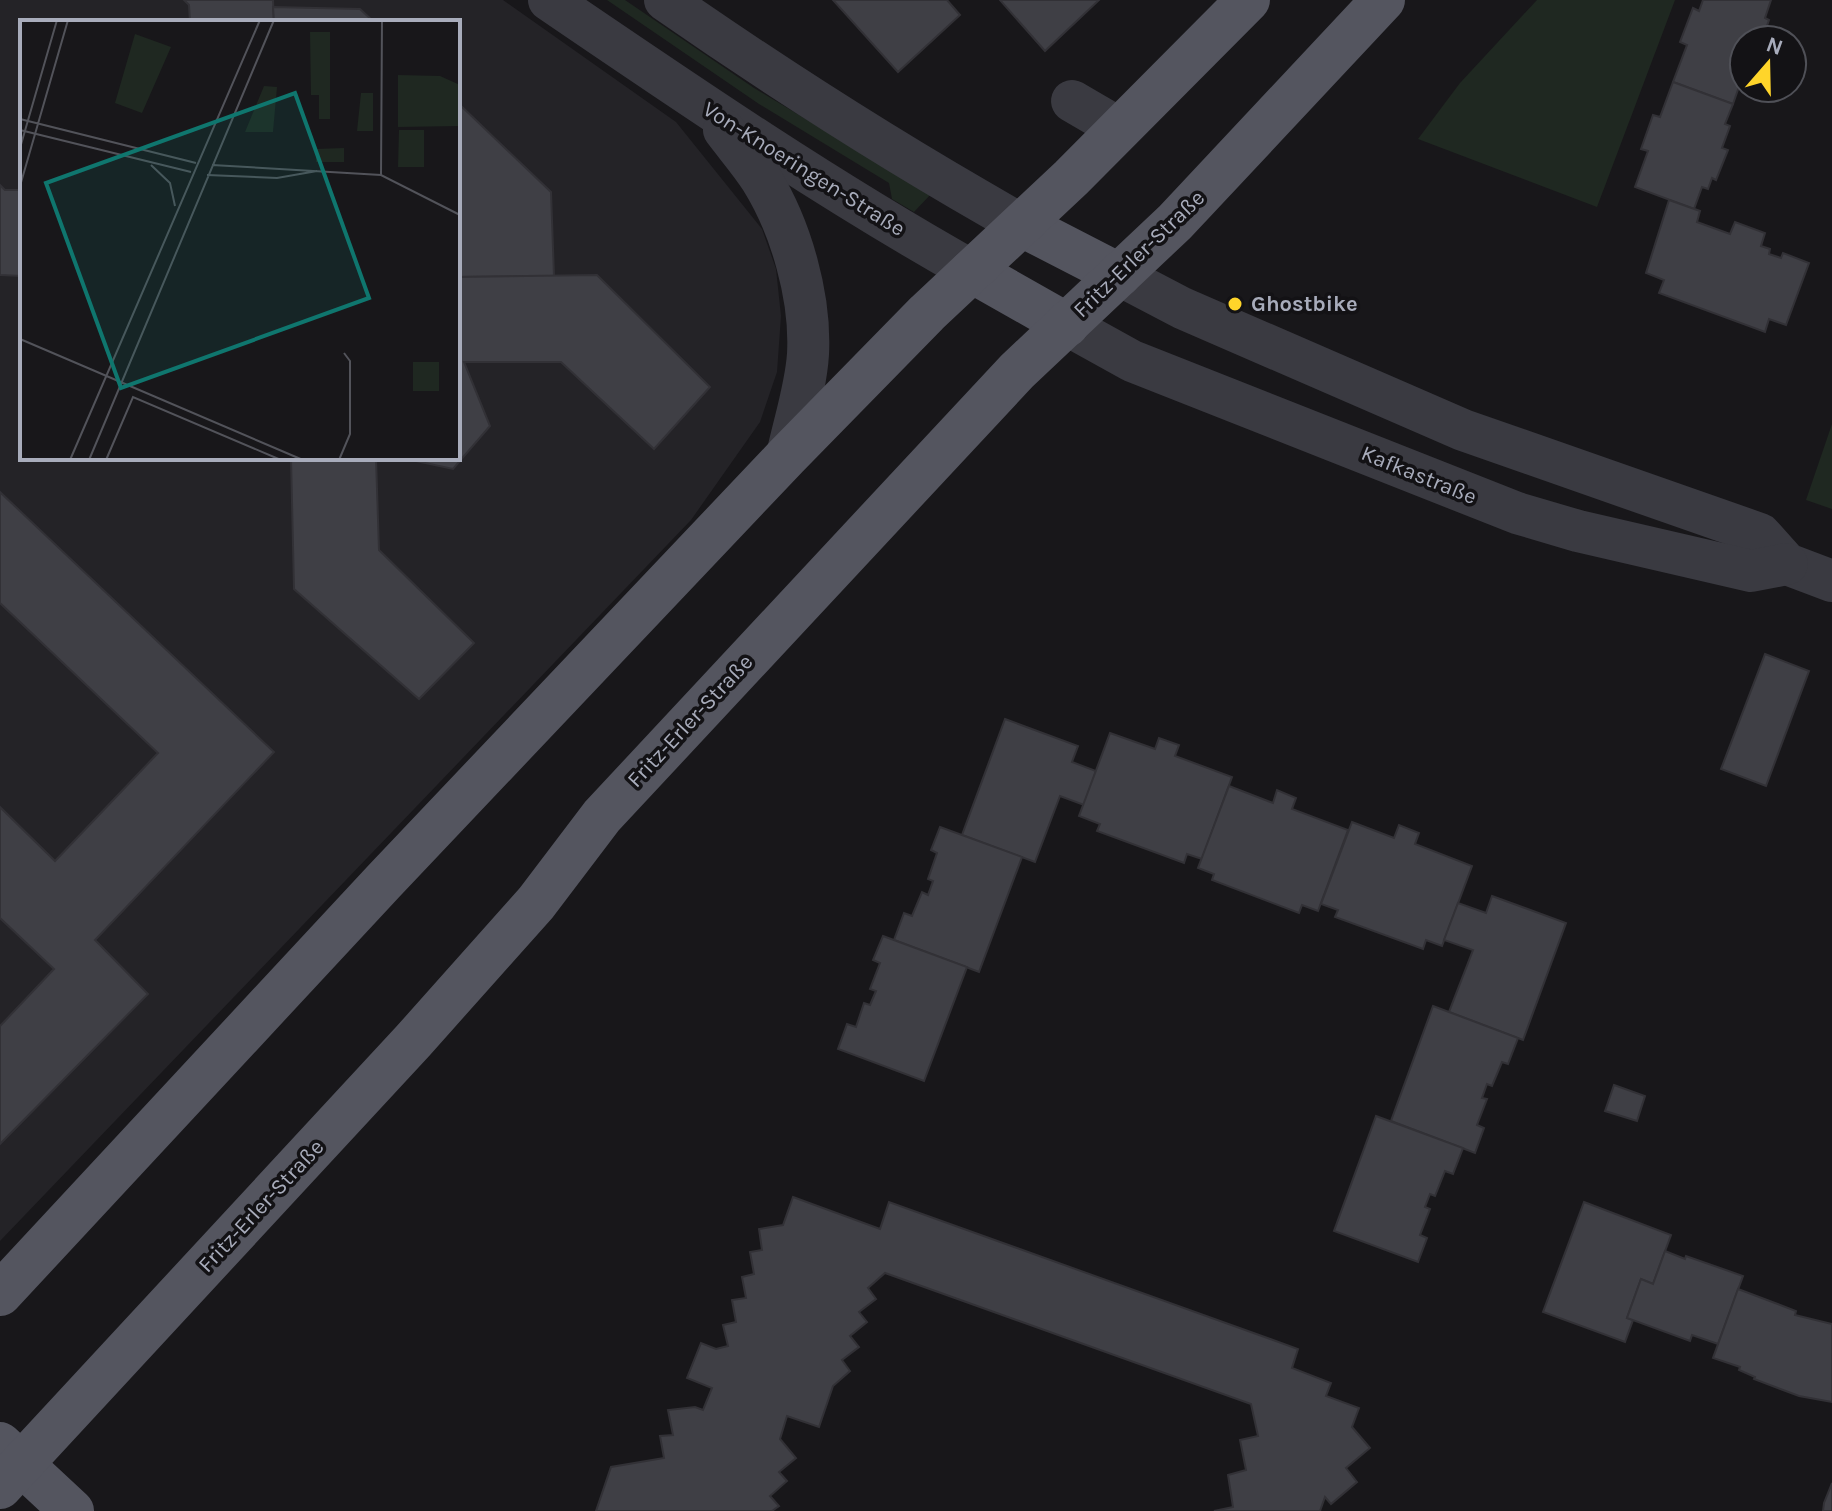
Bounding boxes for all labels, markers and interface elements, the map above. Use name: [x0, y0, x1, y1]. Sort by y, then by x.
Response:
inset map: [20, 20, 460, 460]
north arrow: [1728, 24, 1808, 104]
text: N: [1763, 31, 1786, 61]
street label: Von-Knoeringen-Straße: [698, 96, 910, 242]
street label: Fritz-Erler-Straße: [1068, 185, 1210, 323]
place label: Ghostbike: [1251, 291, 1358, 317]
marker: Ghostbike: [1226, 295, 1244, 313]
street label: Kafkastraße: [1357, 440, 1481, 510]
street label: Fritz-Erler-Straße: [622, 649, 758, 793]
street label: Fritz-Erler-Straße: [193, 1134, 329, 1278]

